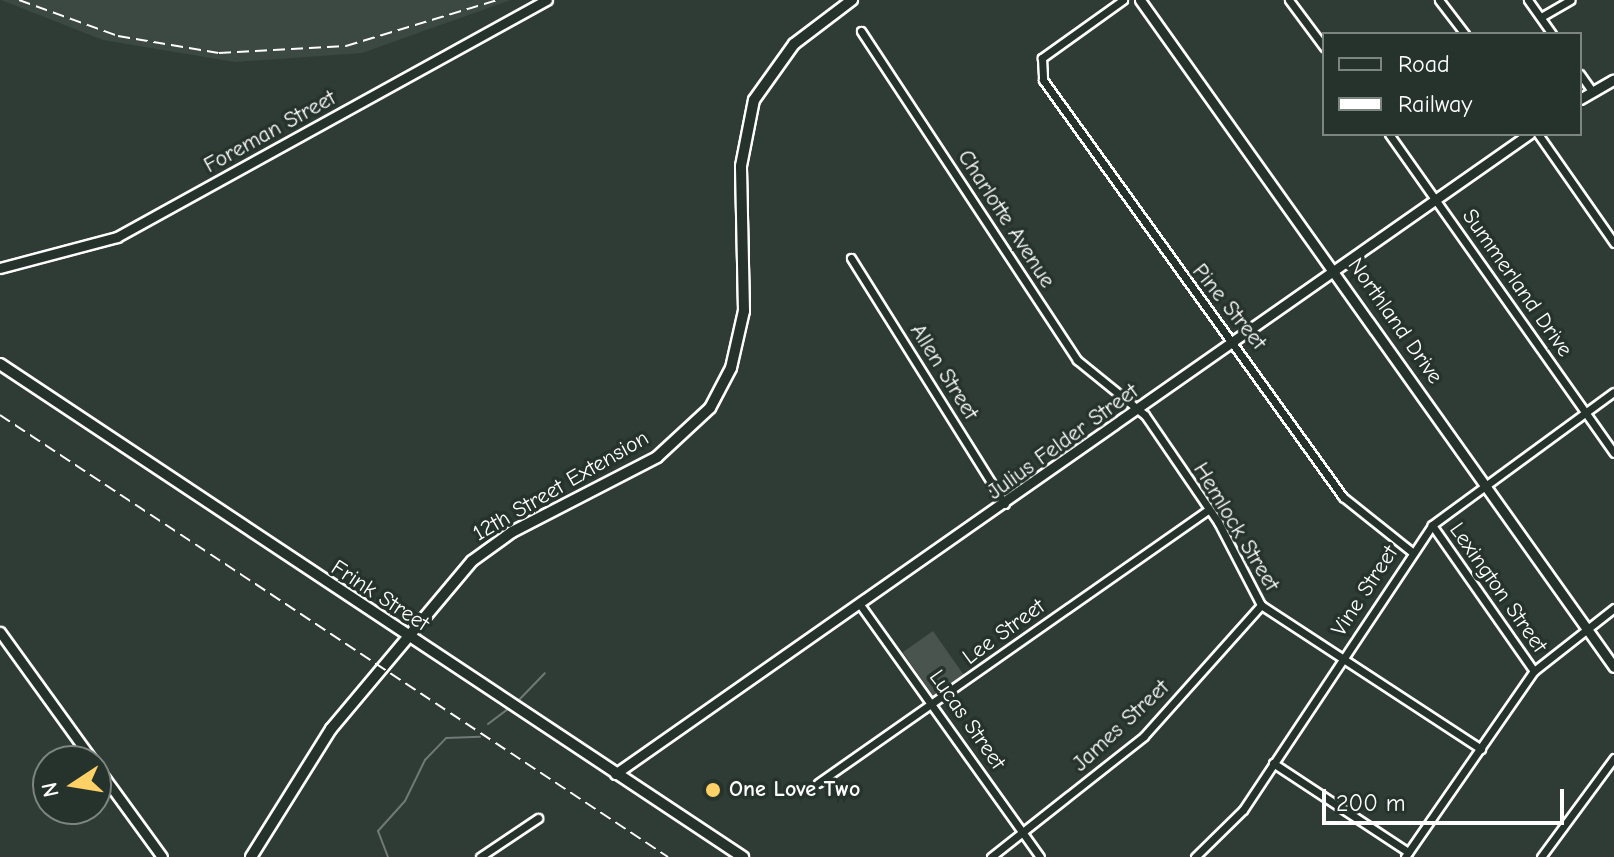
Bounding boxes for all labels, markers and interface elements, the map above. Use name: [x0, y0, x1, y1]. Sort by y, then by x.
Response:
legend: [1322, 32, 1582, 136]
text: Road: [1398, 50, 1450, 78]
street label: Foreman Street: [200, 85, 340, 179]
text: Railway: [1398, 90, 1472, 118]
street label: Charlotte Avenue: [952, 145, 1060, 293]
street label: Summerland Drive: [1456, 204, 1578, 362]
street label: Northland Drive: [1342, 253, 1448, 389]
street label: Pine Street: [1186, 259, 1272, 355]
street label: Allen Street: [904, 319, 984, 425]
street label: Julius Felder Street: [982, 378, 1144, 506]
street label: 12th Street Extension: [468, 425, 654, 547]
street label: Hemlock Street: [1187, 458, 1285, 596]
street label: Lexington Street: [1443, 518, 1553, 658]
street label: Vine Street: [1326, 541, 1404, 641]
street label: Frink Street: [326, 555, 434, 637]
street label: Lee Street: [958, 593, 1050, 671]
street label: Lucas Street: [923, 665, 1011, 775]
street label: James Street: [1067, 675, 1175, 777]
north arrow: [32, 745, 112, 825]
scale bar: [1326, 773, 1568, 823]
place label: One Love Two: [729, 777, 860, 803]
text: N: [36, 780, 65, 799]
marker: One Love Two: [704, 781, 722, 799]
text: 200 m: [1336, 789, 1406, 817]

